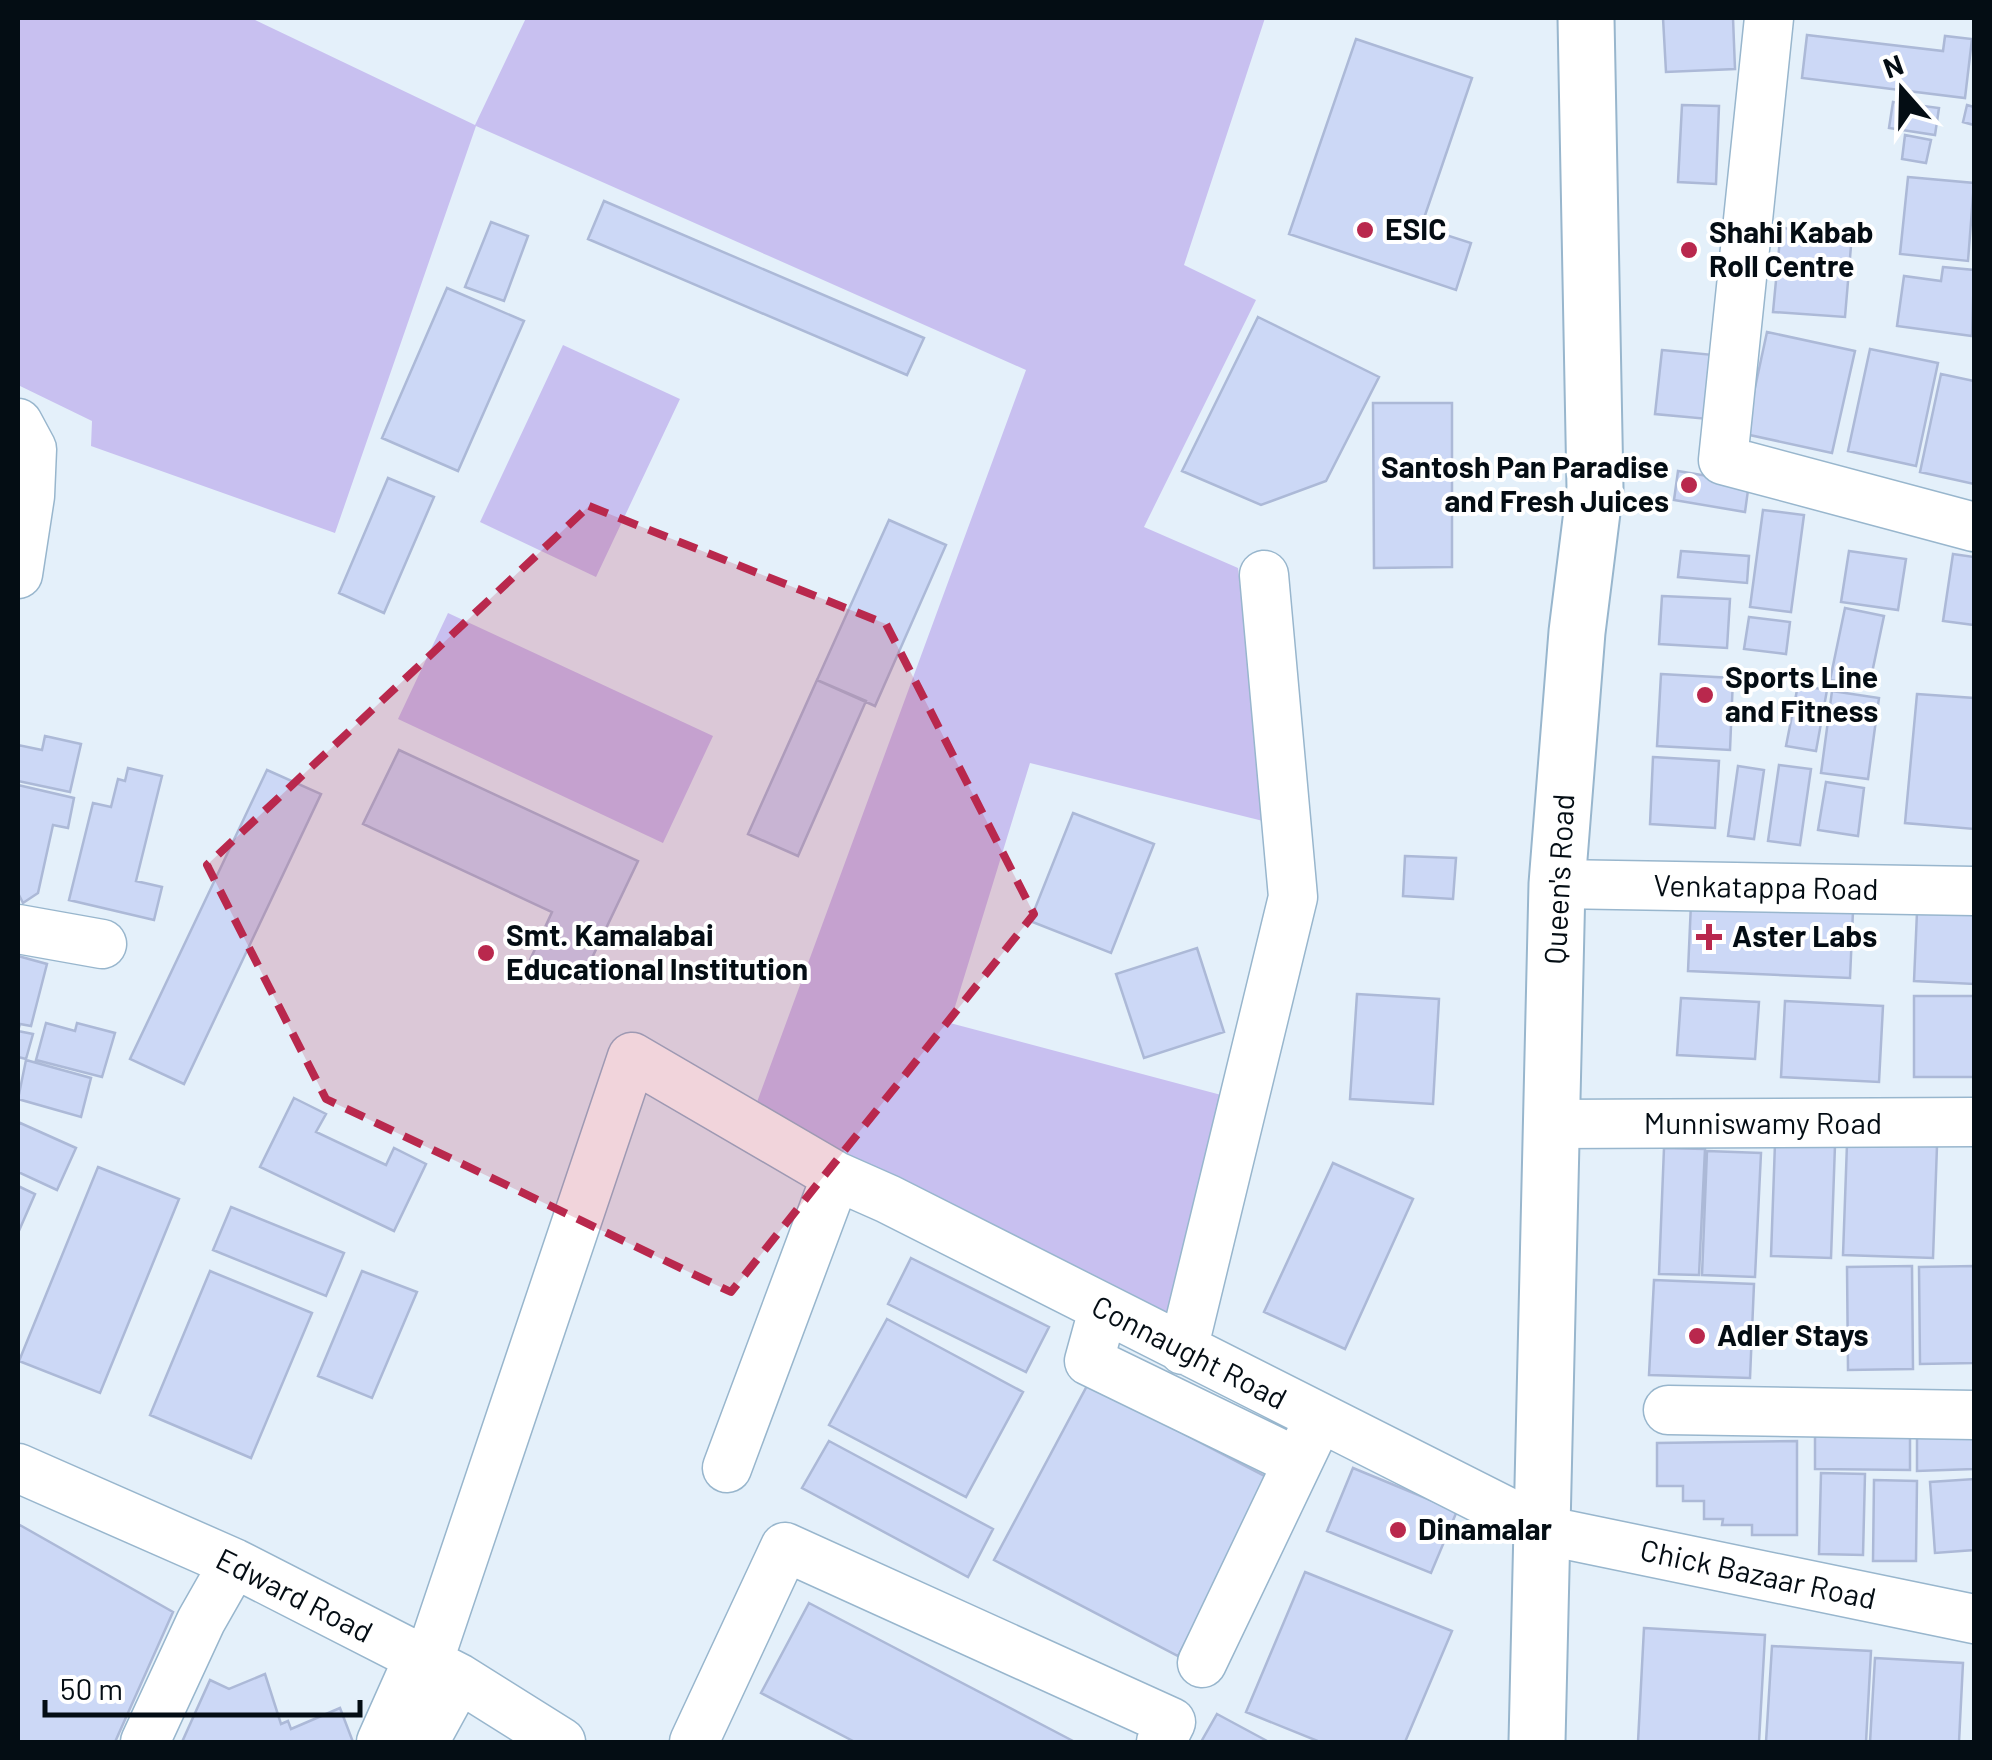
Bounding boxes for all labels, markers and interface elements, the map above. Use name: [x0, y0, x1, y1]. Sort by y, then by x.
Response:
north arrow: [1852, 40, 1952, 140]
text: N: [1879, 46, 1908, 85]
place label: ESIC: [1385, 210, 1447, 246]
place label: Shahi Kabab Roll Centre: [1709, 213, 1874, 283]
marker: ESIC: [1354, 219, 1376, 241]
marker: Shahi Kabab Roll Centre: [1678, 239, 1700, 261]
place label: Santosh Pan Paradise and Fresh Juices: [1381, 448, 1669, 518]
marker: Santosh Pan Paradise and Fresh Juices: [1678, 474, 1700, 496]
place label: Sports Line and Fitness: [1725, 658, 1878, 728]
marker: Sports Line and Fitness: [1694, 684, 1716, 706]
street label: Queen's Road: [1536, 793, 1580, 965]
street label: Venkatappa Road: [1653, 866, 1879, 906]
place label: Smt. Kamalabai Educational Institution: [506, 916, 808, 986]
place label: Aster Labs: [1732, 917, 1877, 953]
marker: Aster Labs: [1696, 924, 1722, 950]
marker: Smt. Kamalabai Educational Institution: [475, 942, 497, 964]
street label: Munniswamy Road: [1644, 1104, 1882, 1140]
street label: Connaught Road: [1087, 1287, 1293, 1416]
place label: Adler Stays: [1717, 1316, 1869, 1352]
marker: Adler Stays: [1686, 1325, 1708, 1347]
place label: Dinamalar: [1418, 1510, 1552, 1546]
marker: Dinamalar: [1387, 1519, 1409, 1541]
street label: Chick Bazaar Road: [1637, 1530, 1879, 1616]
street label: Edward Road: [211, 1539, 379, 1649]
scale bar: [45, 1655, 360, 1717]
text: 50 m: [60, 1670, 123, 1706]

